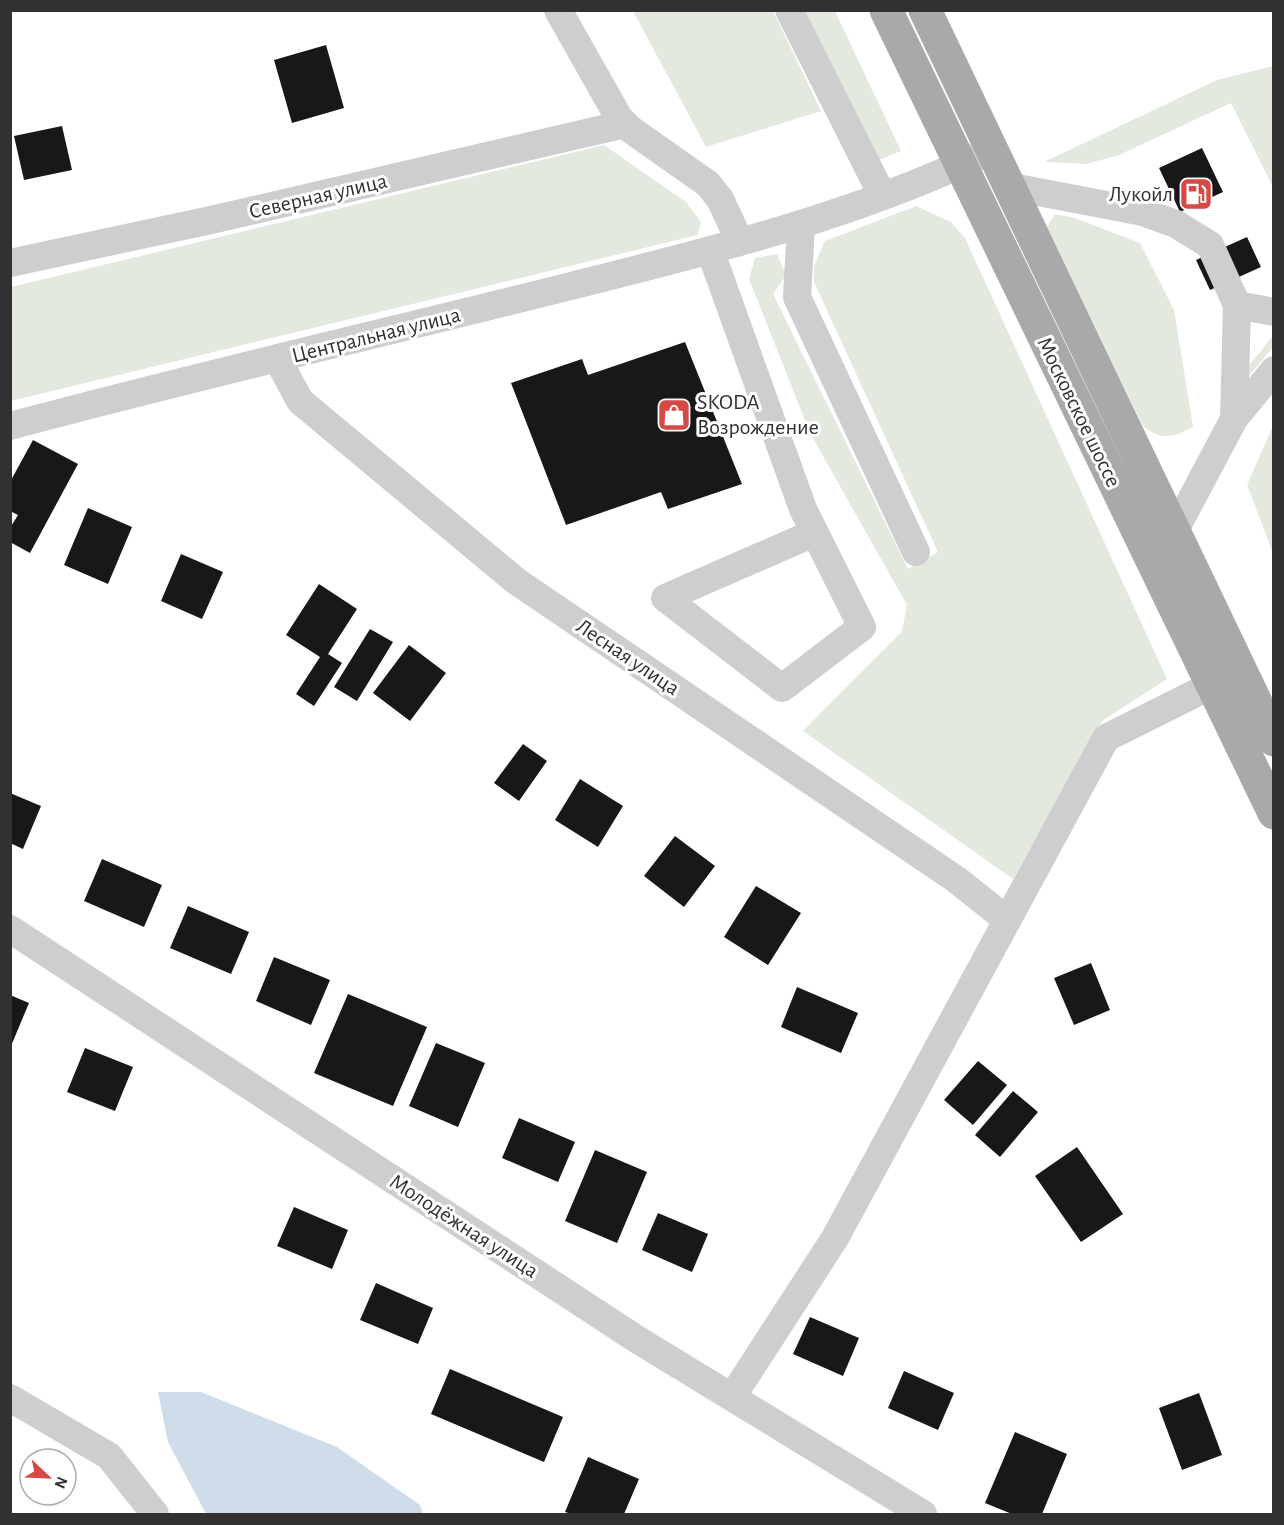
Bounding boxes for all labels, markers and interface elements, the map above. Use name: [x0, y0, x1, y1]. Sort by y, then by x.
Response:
street label: Северная улица: [247, 169, 389, 223]
fuel station icon: Лукойл: [1178, 176, 1214, 212]
place label: Лукойл: [1109, 183, 1173, 205]
street label: Центральная улица: [289, 303, 463, 367]
street label: Московское шоссе: [1033, 333, 1125, 491]
place label: SKODA Возрождение: [697, 391, 819, 438]
shop icon: SKODA Возрождение: [656, 397, 692, 433]
street label: Лесная улица: [572, 615, 684, 699]
street label: Молодёжная улица: [386, 1170, 542, 1282]
north arrow: [18, 1447, 78, 1507]
text: N: [51, 1474, 70, 1491]

